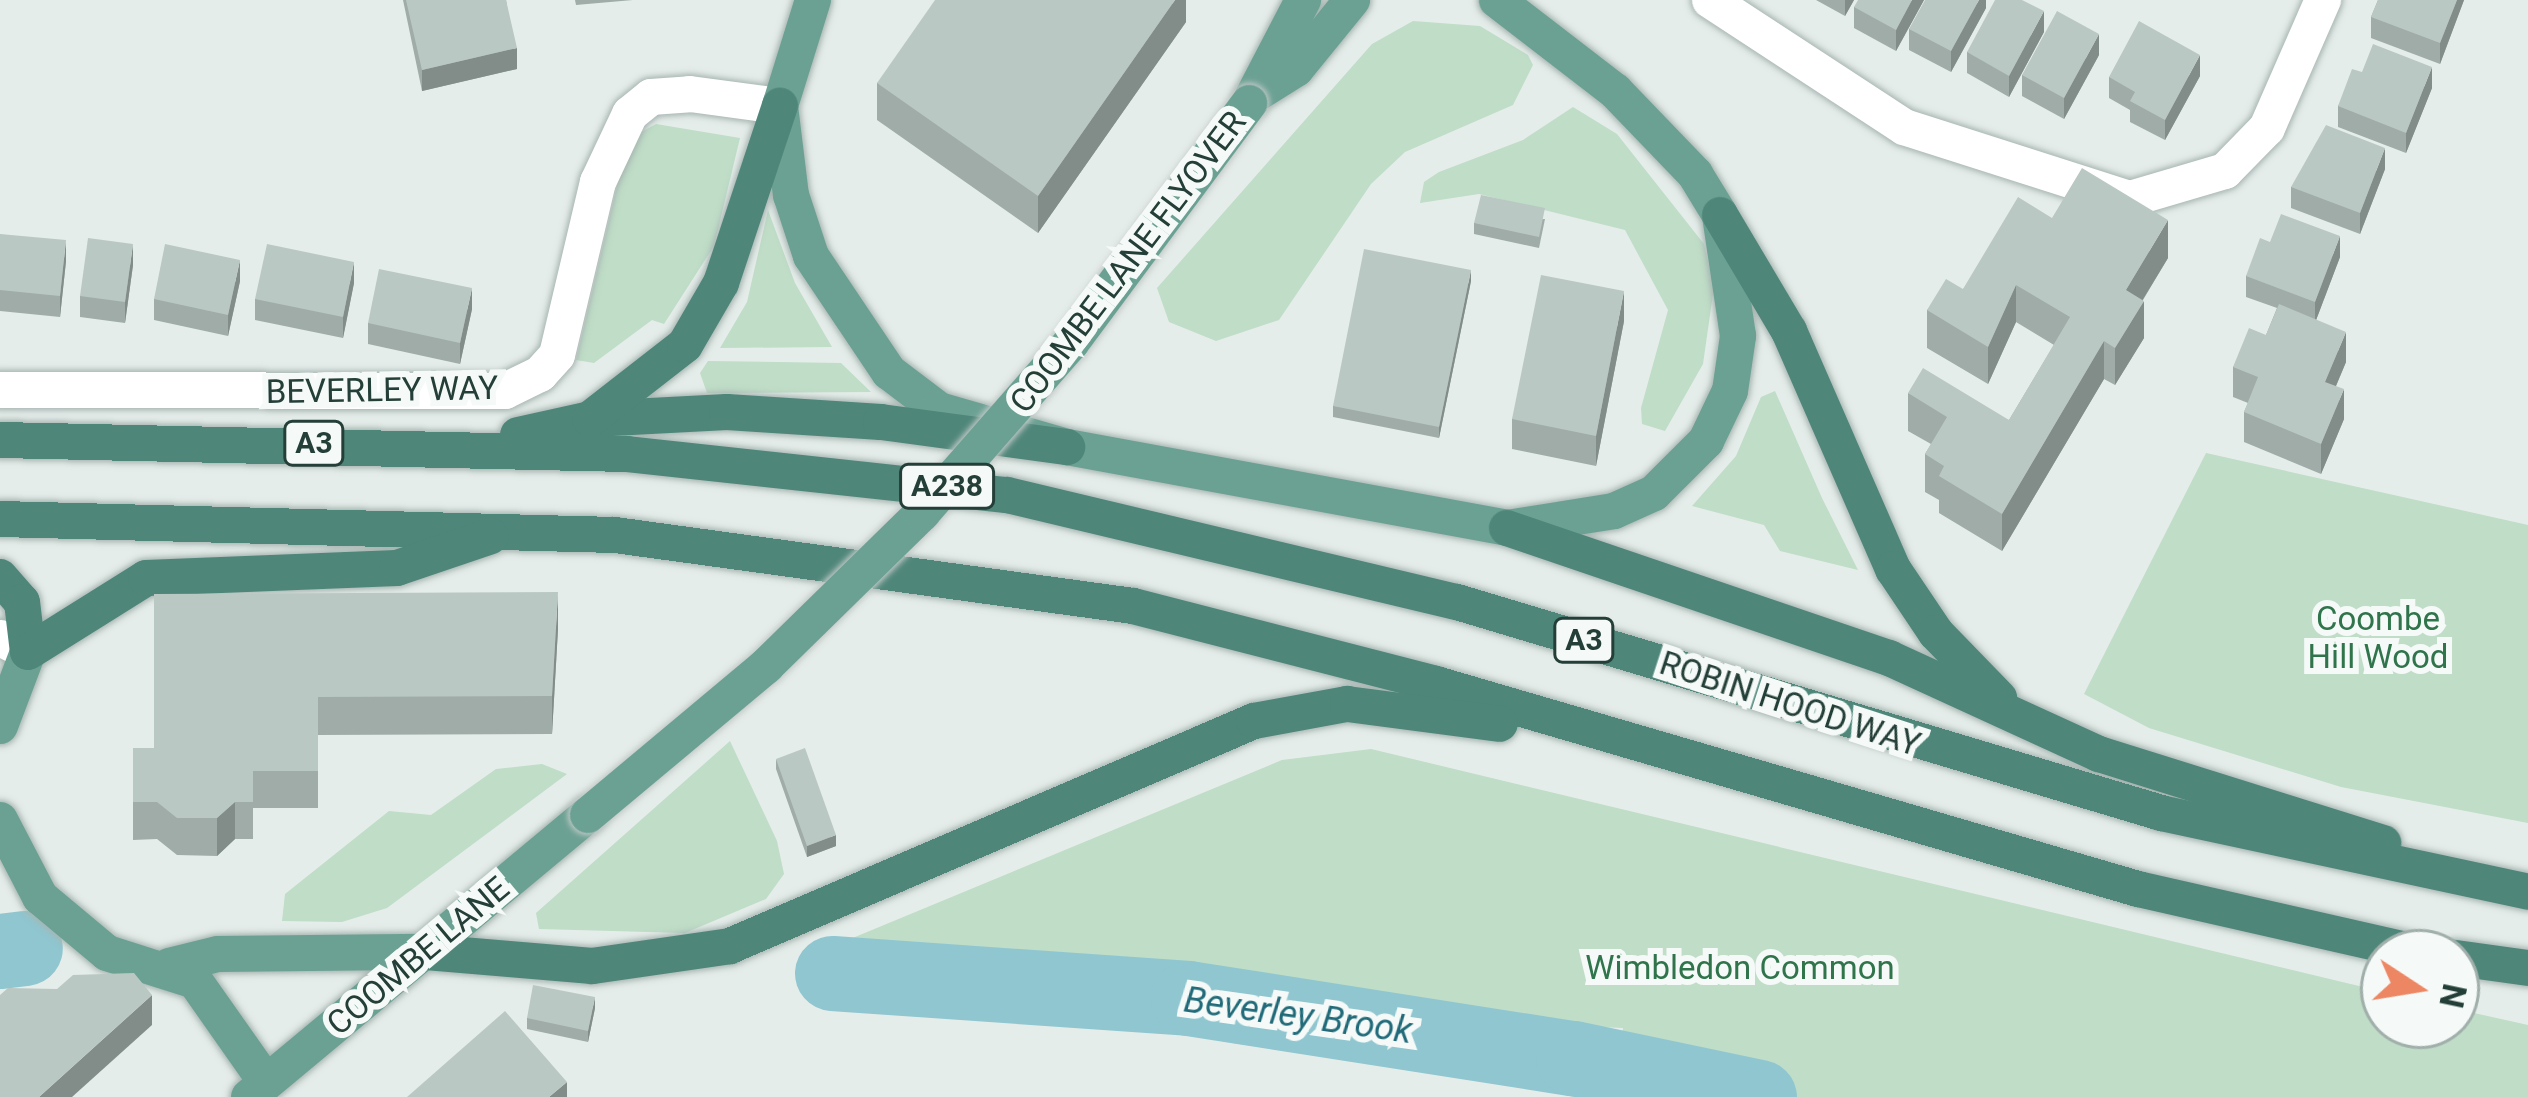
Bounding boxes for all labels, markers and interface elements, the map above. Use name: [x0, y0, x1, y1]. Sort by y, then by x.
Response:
street label: COOMBE LANE FLYOVER: [1002, 103, 1254, 421]
street label: BEVERLEY WAY: [265, 368, 499, 412]
road number: A3: [281, 419, 347, 467]
road number: A238: [899, 462, 995, 510]
park label: Coombe Hill Wood: [2308, 599, 2448, 677]
road number: A3: [1551, 616, 1617, 664]
street label: ROBIN HOOD WAY: [1655, 643, 1925, 765]
street label: COOMBE LANE: [319, 868, 517, 1044]
north arrow: [2360, 929, 2480, 1049]
park label: Wimbledon Common: [1585, 948, 1895, 988]
water label: Beverley Brook: [1181, 979, 1415, 1053]
text: N: [2431, 981, 2474, 1011]

